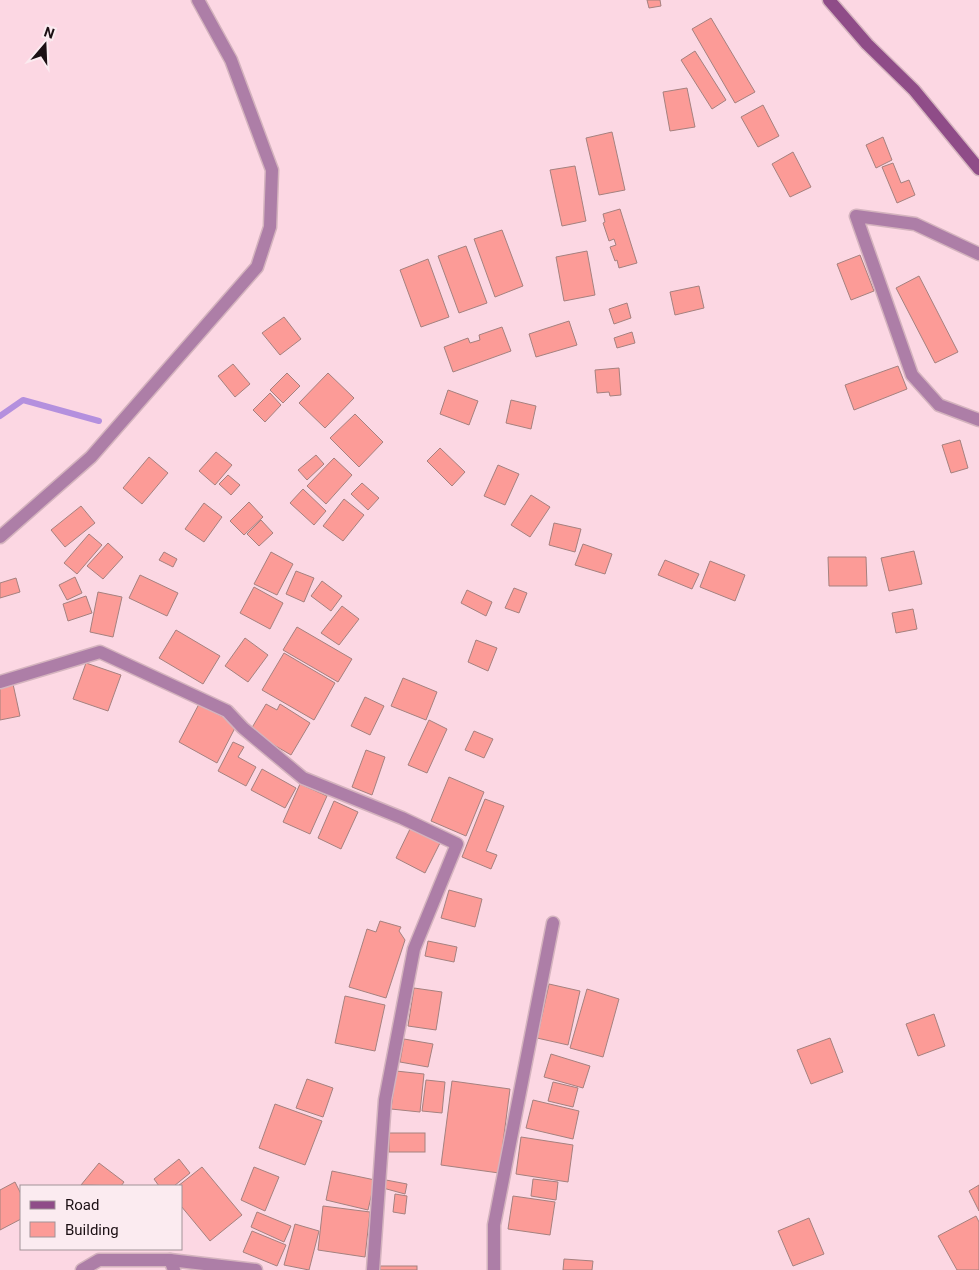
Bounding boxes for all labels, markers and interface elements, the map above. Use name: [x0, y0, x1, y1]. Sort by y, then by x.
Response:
north arrow: [20, 20, 70, 70]
text: N: [42, 24, 57, 42]
legend: [20, 1185, 182, 1250]
text: Road: [65, 1196, 99, 1214]
text: Building: [65, 1221, 119, 1239]

